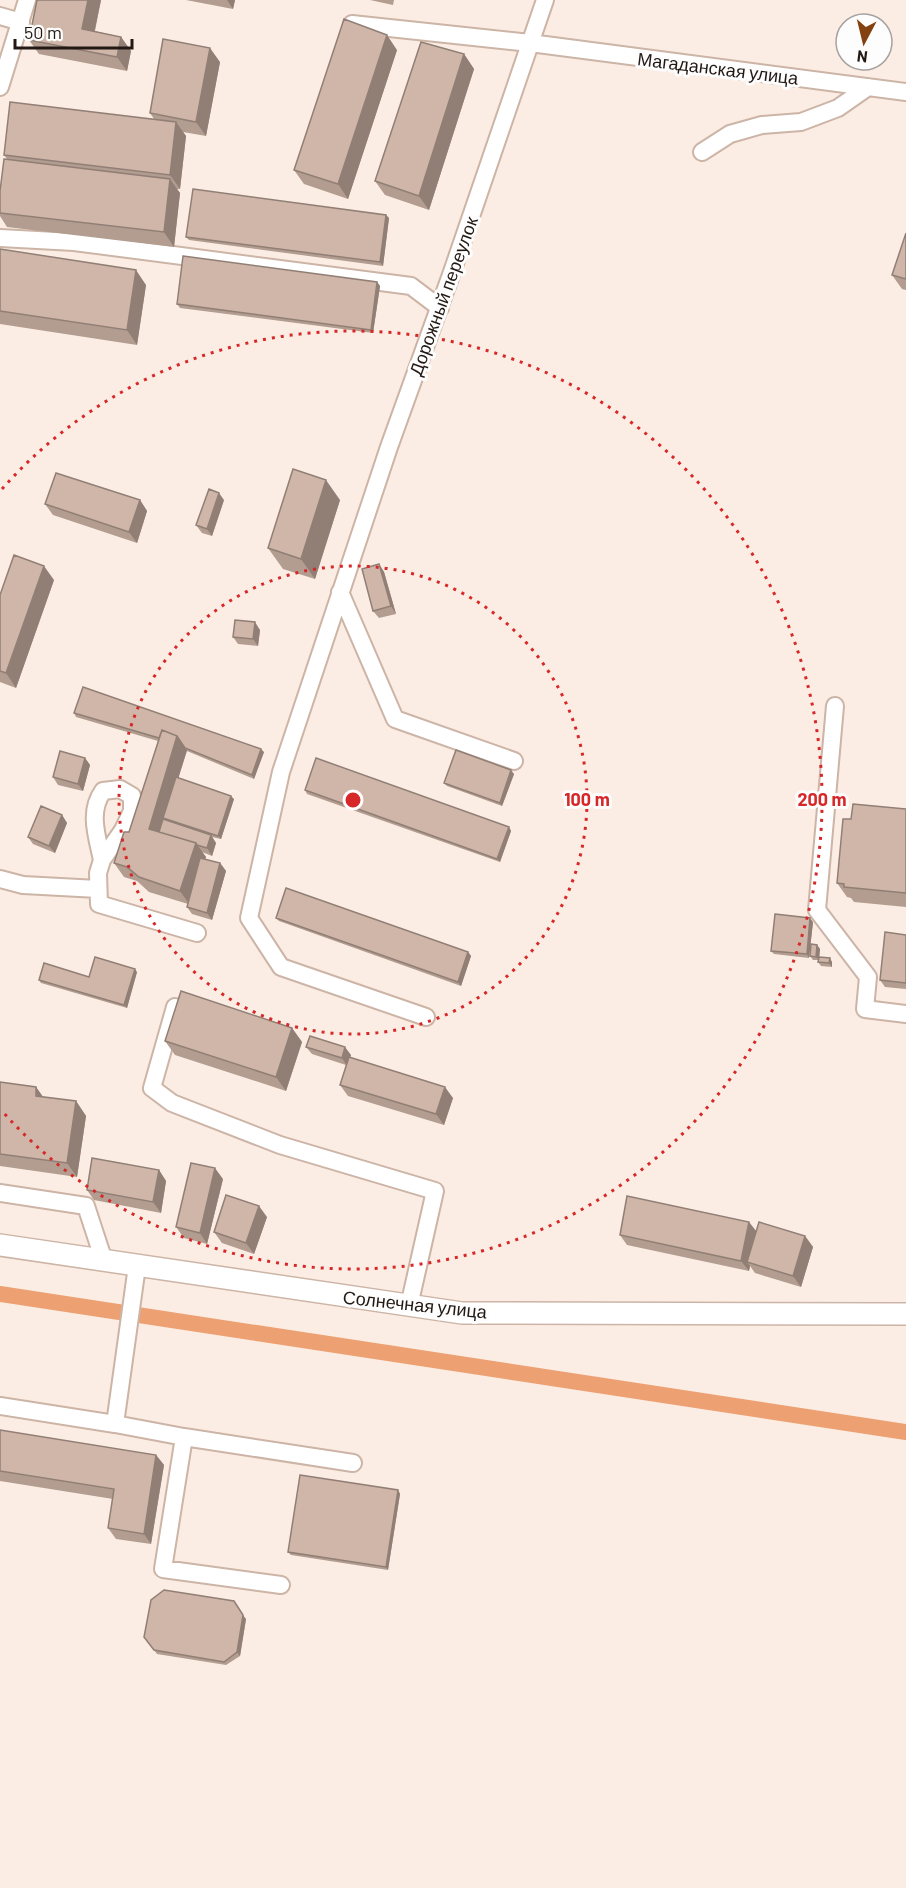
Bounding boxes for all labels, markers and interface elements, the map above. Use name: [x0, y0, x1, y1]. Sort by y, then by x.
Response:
scale bar: [15, 12, 132, 50]
north arrow: [834, 12, 894, 72]
text: 50 m: [24, 21, 62, 43]
street label: Магаданская улица: [636, 47, 801, 89]
text: N: [856, 47, 869, 67]
street label: Дорожный переулок: [404, 213, 482, 378]
text: 100 m: [564, 788, 610, 810]
text: 200 m: [797, 788, 847, 810]
centre of rings: [343, 790, 363, 810]
street label: Солнечная улица: [342, 1286, 489, 1323]

